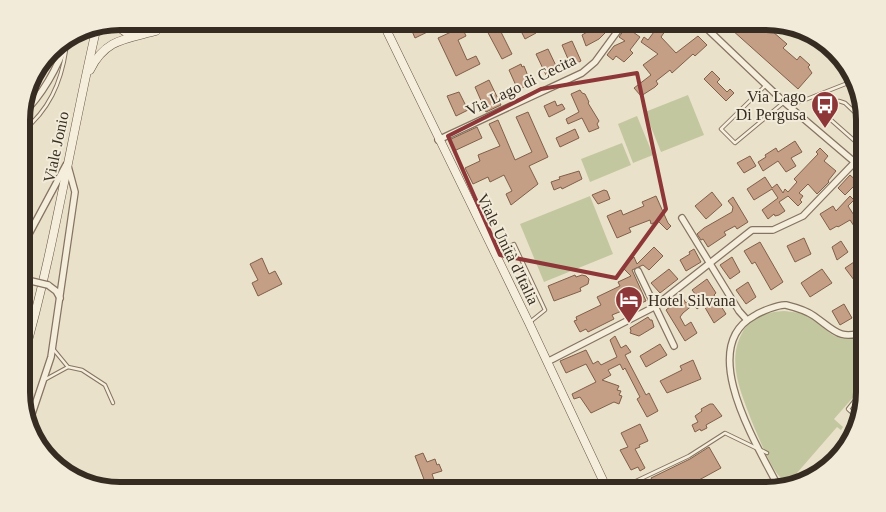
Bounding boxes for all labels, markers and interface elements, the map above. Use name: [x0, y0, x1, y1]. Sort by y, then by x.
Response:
street label: Via Lago di Cecita: [463, 51, 579, 120]
place label: Via Lago Di Pergusa: [736, 88, 806, 124]
bus stop icon: Via Lago Di Pergusa: [810, 90, 840, 129]
street label: Viale Jonio: [40, 110, 72, 184]
street label: Viale Unità d'Italia: [474, 191, 542, 307]
hotel icon: Hotel Silvana: [614, 285, 644, 324]
place label: Hotel Silvana: [648, 292, 736, 309]

